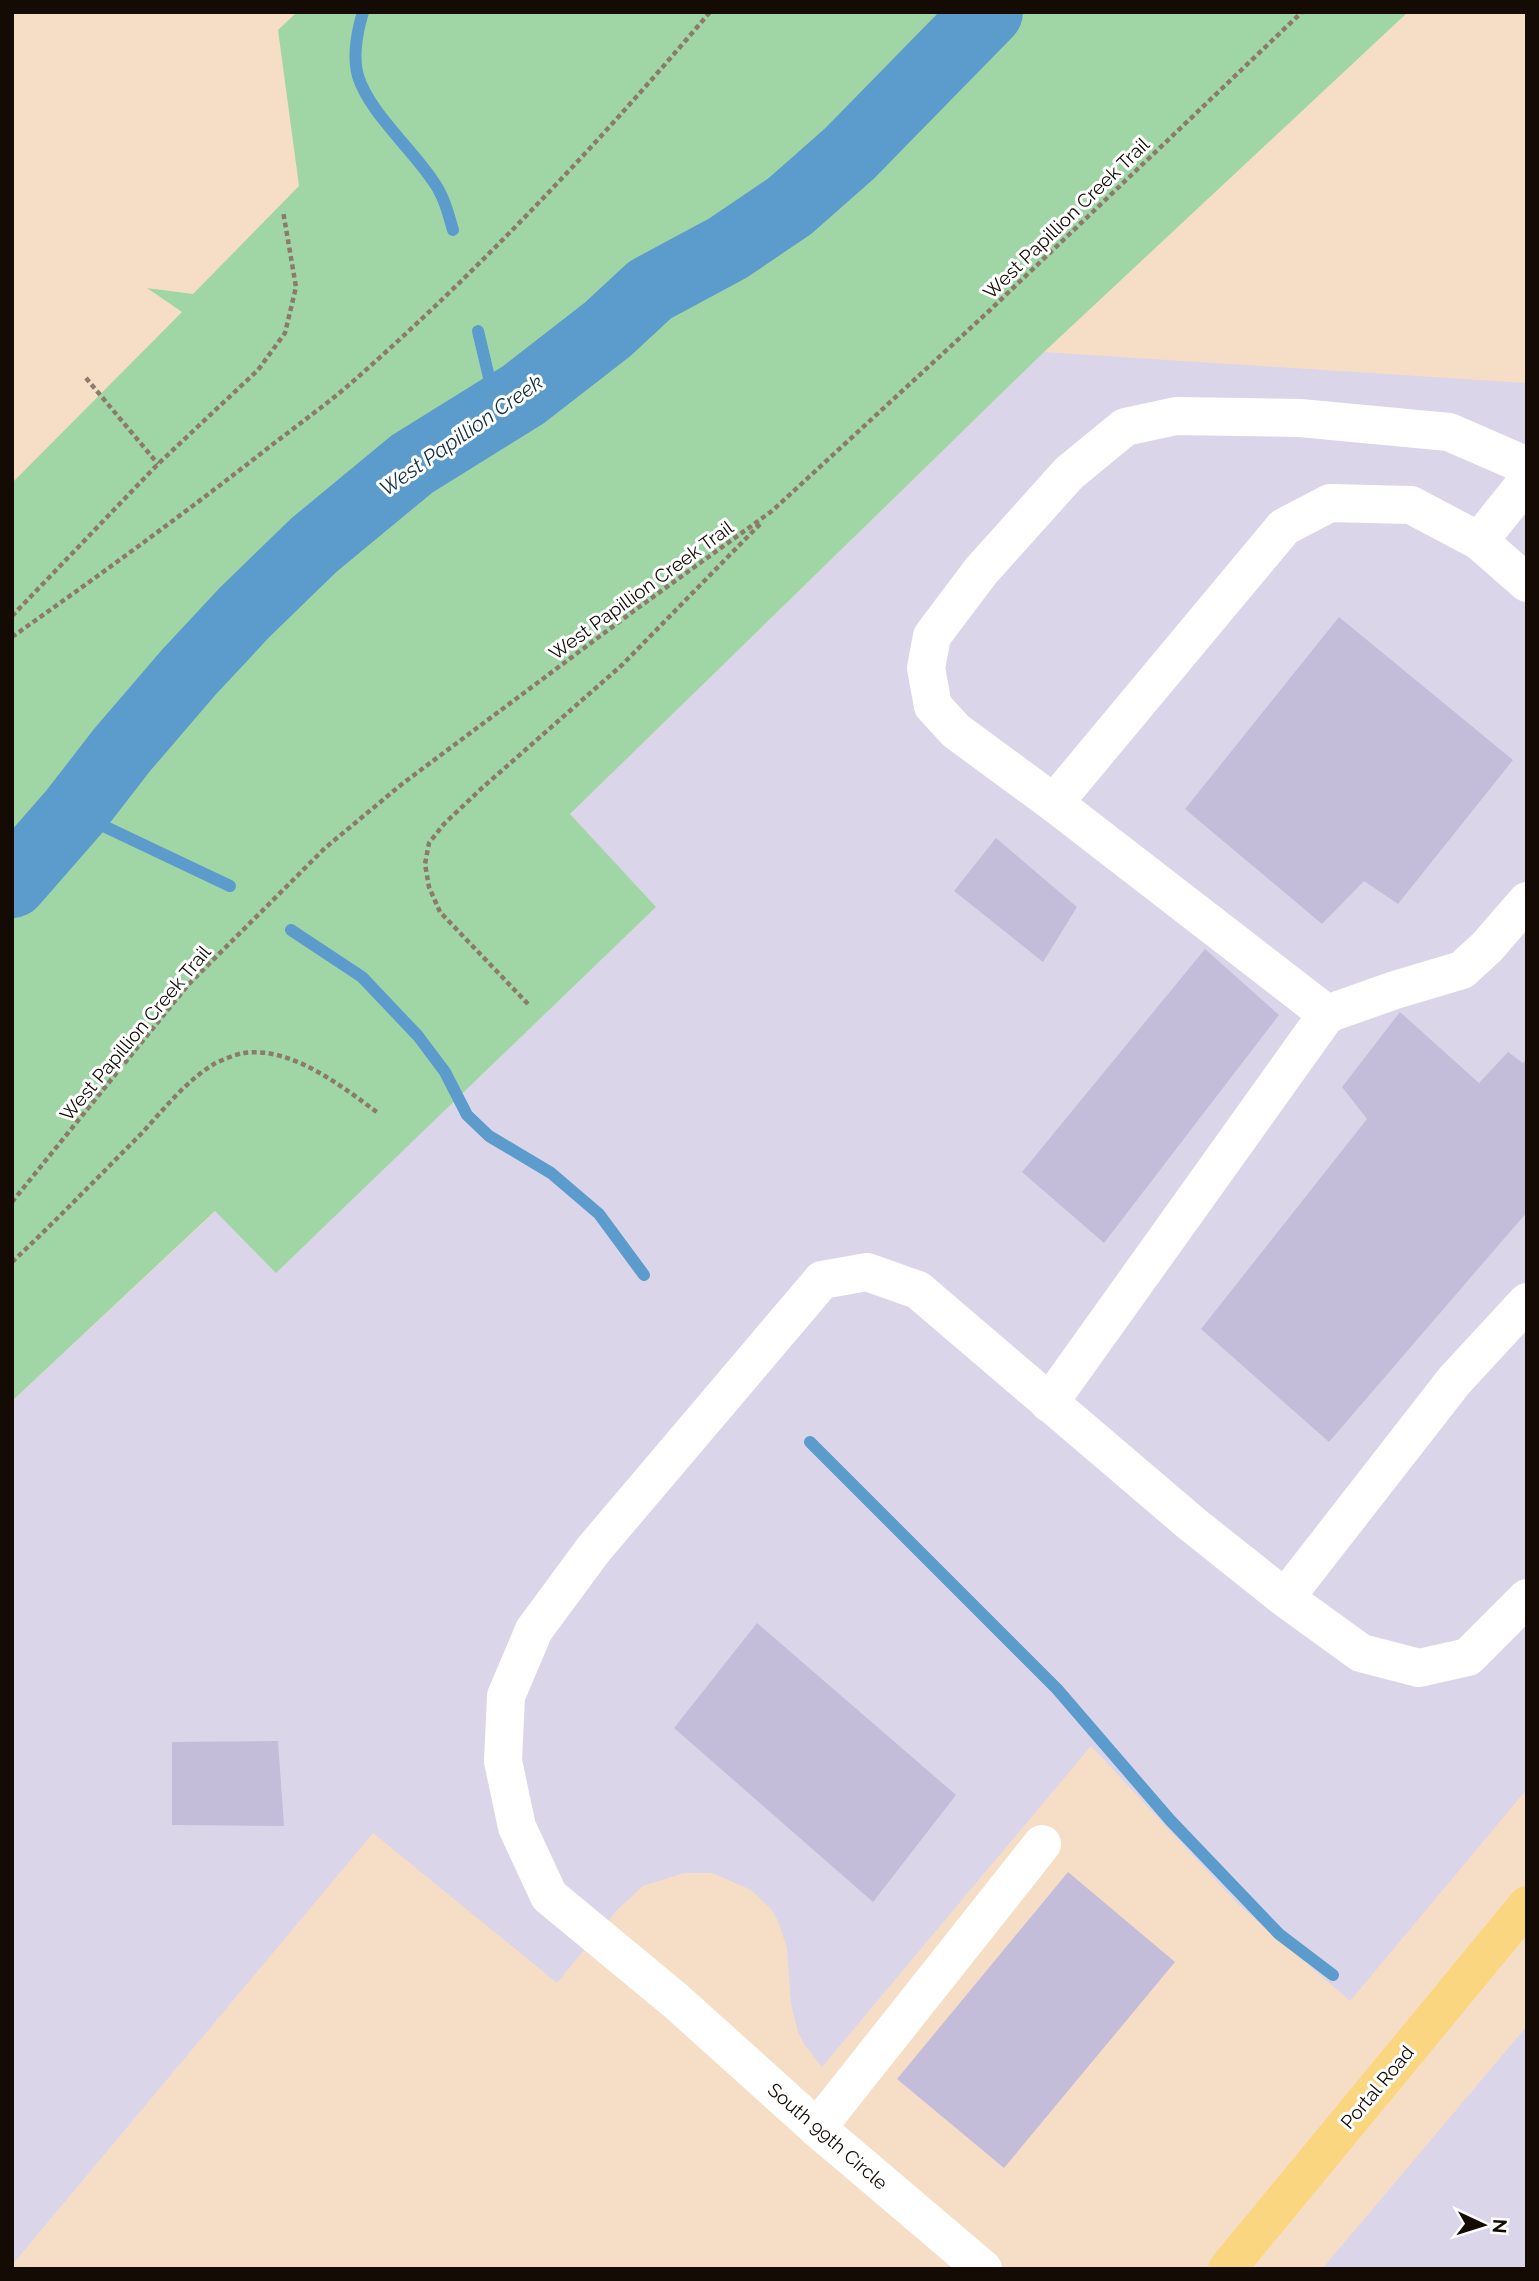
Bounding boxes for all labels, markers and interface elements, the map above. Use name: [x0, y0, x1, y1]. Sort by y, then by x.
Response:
street label: West Papillion Creek Trail: [979, 132, 1154, 303]
water label: West Papillion Creek: [375, 369, 547, 501]
street label: West Papillion Creek Trail: [545, 515, 738, 664]
street label: West Papillion Creek Trail: [55, 940, 215, 1125]
street label: Portal Road: [1336, 2041, 1418, 2133]
street label: South 99th Circle: [764, 2078, 892, 2194]
north arrow: [1448, 2190, 1518, 2260]
text: N: [1488, 2218, 1511, 2234]

